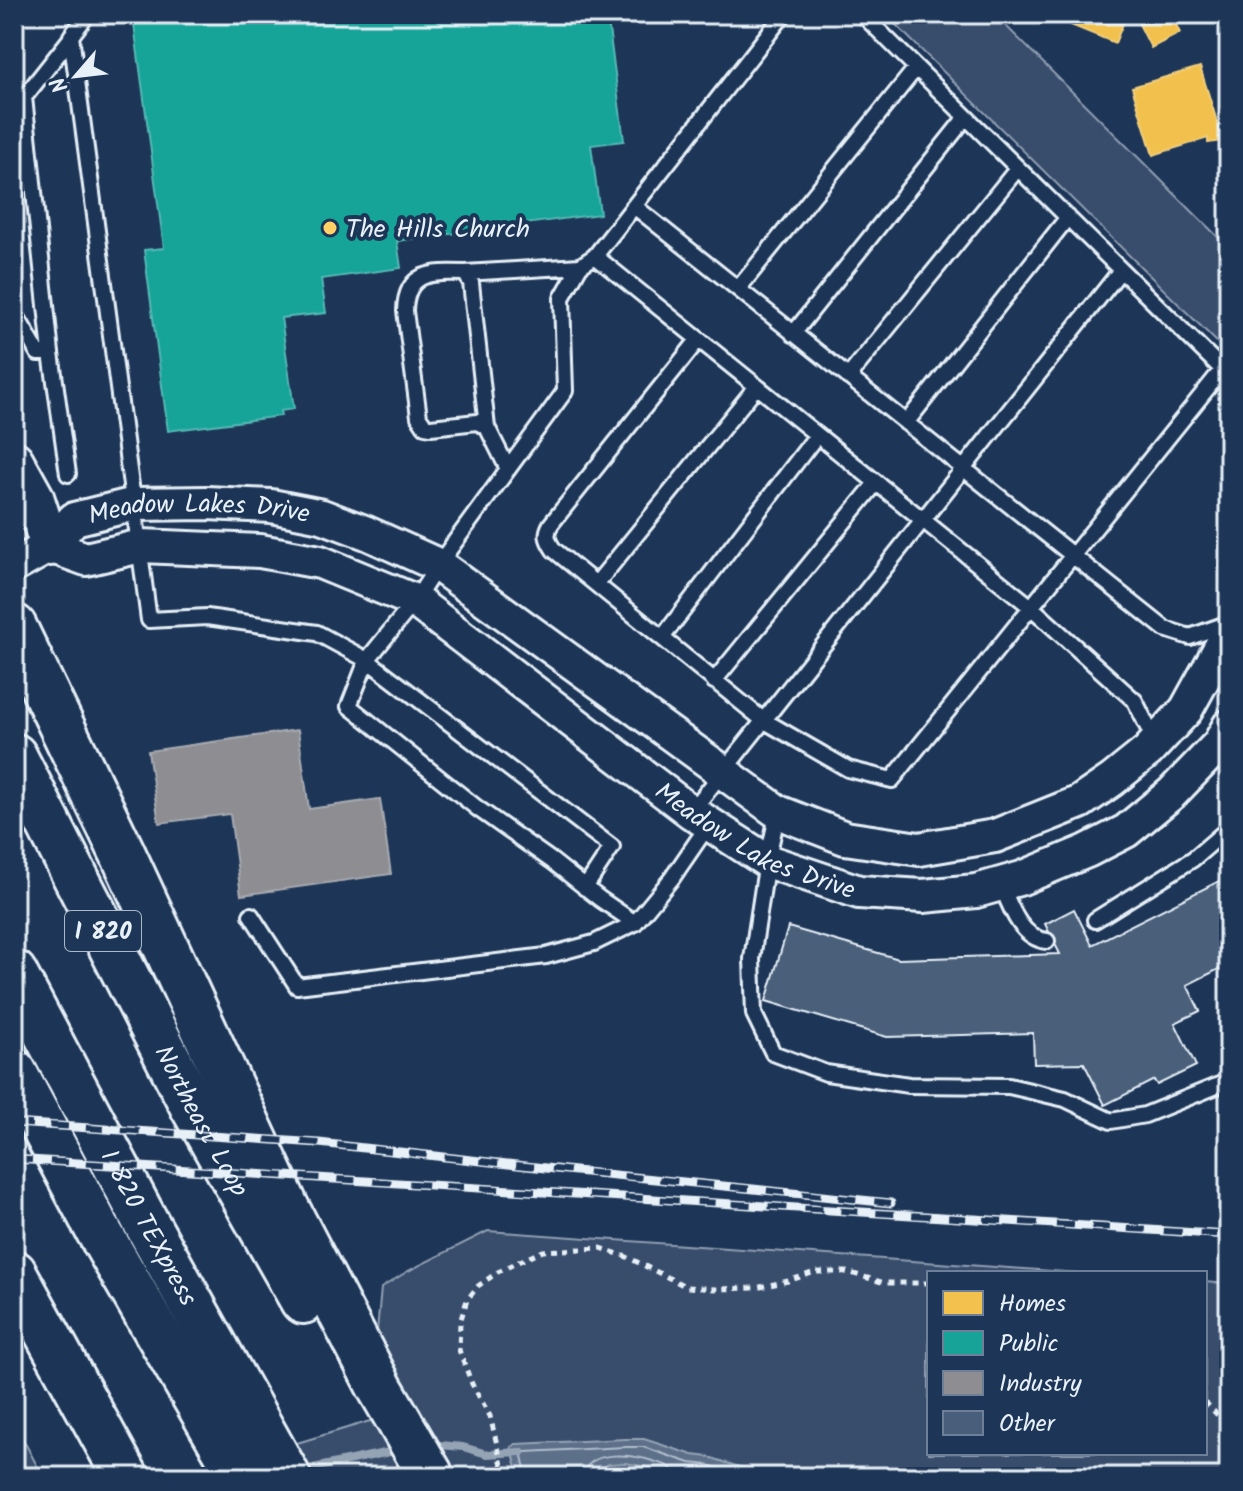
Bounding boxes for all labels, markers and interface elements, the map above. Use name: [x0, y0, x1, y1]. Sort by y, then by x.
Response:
north arrow: [36, 36, 116, 116]
text: N: [42, 70, 79, 99]
place label: The Hills Church: [346, 209, 530, 251]
marker: The Hills Church: [321, 219, 339, 237]
street label: Meadow Lakes Drive: [84, 484, 314, 538]
street label: Meadow Lakes Drive: [645, 772, 861, 912]
road number: I 820: [65, 911, 141, 951]
street label: Northeast Loop: [142, 1038, 259, 1206]
street label: I 820 TEXpress: [88, 1142, 208, 1314]
legend: [927, 1271, 1207, 1455]
text: Homes: [999, 1285, 1066, 1324]
text: Public: [999, 1325, 1058, 1364]
text: Industry: [999, 1365, 1082, 1404]
text: Other: [999, 1405, 1057, 1444]

